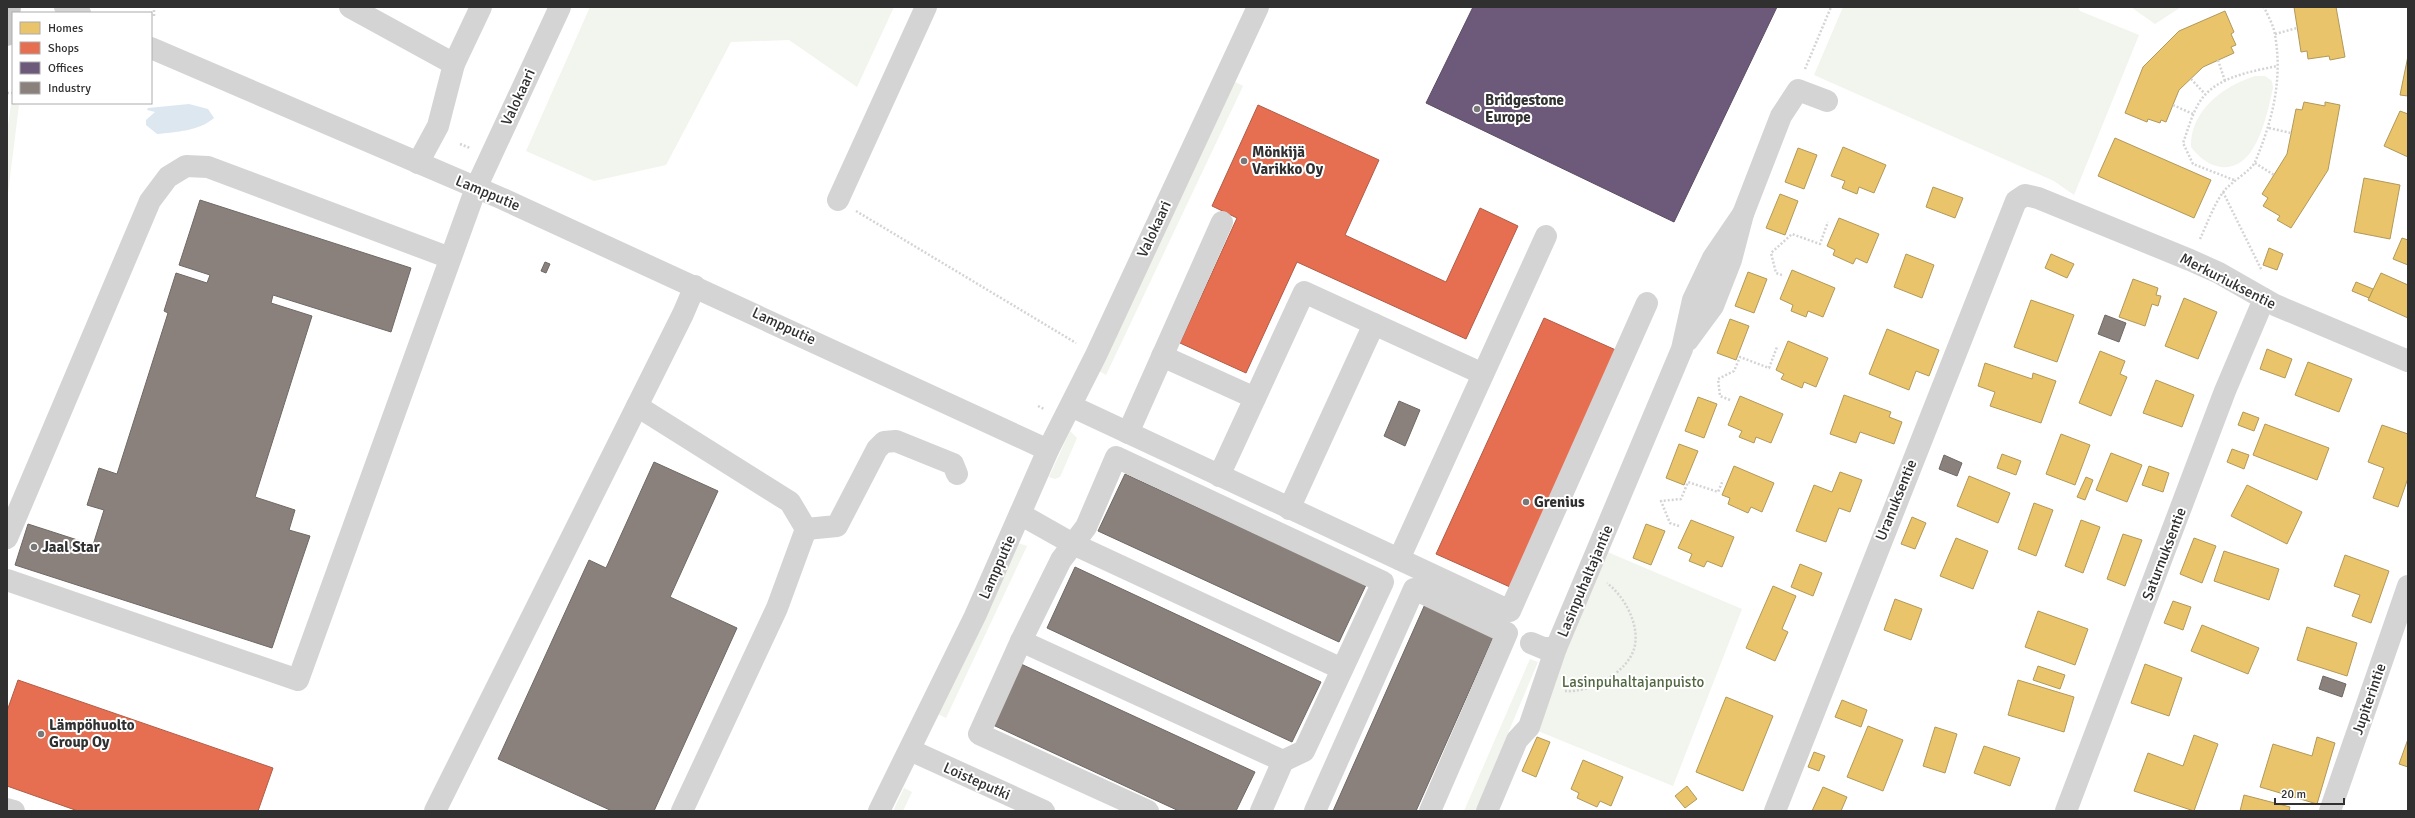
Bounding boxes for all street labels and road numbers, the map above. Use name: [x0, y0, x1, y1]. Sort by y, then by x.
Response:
street label: Valokaari: [497, 66, 539, 128]
street label: Lampputie: [453, 171, 523, 215]
street label: Valokaari: [1133, 198, 1175, 260]
street label: Merkuriuksentie: [2177, 249, 2279, 313]
street label: Lampputie: [749, 303, 819, 349]
street label: Uranuksentie: [1872, 457, 1920, 543]
street label: Saturnuksentie: [2138, 505, 2190, 603]
street label: Lasinpuhaltajantie: [1553, 522, 1617, 640]
street label: Lampputie: [975, 532, 1019, 602]
street label: Jupiterintie: [2348, 661, 2390, 737]
street label: Loisteputki: [941, 758, 1013, 804]

